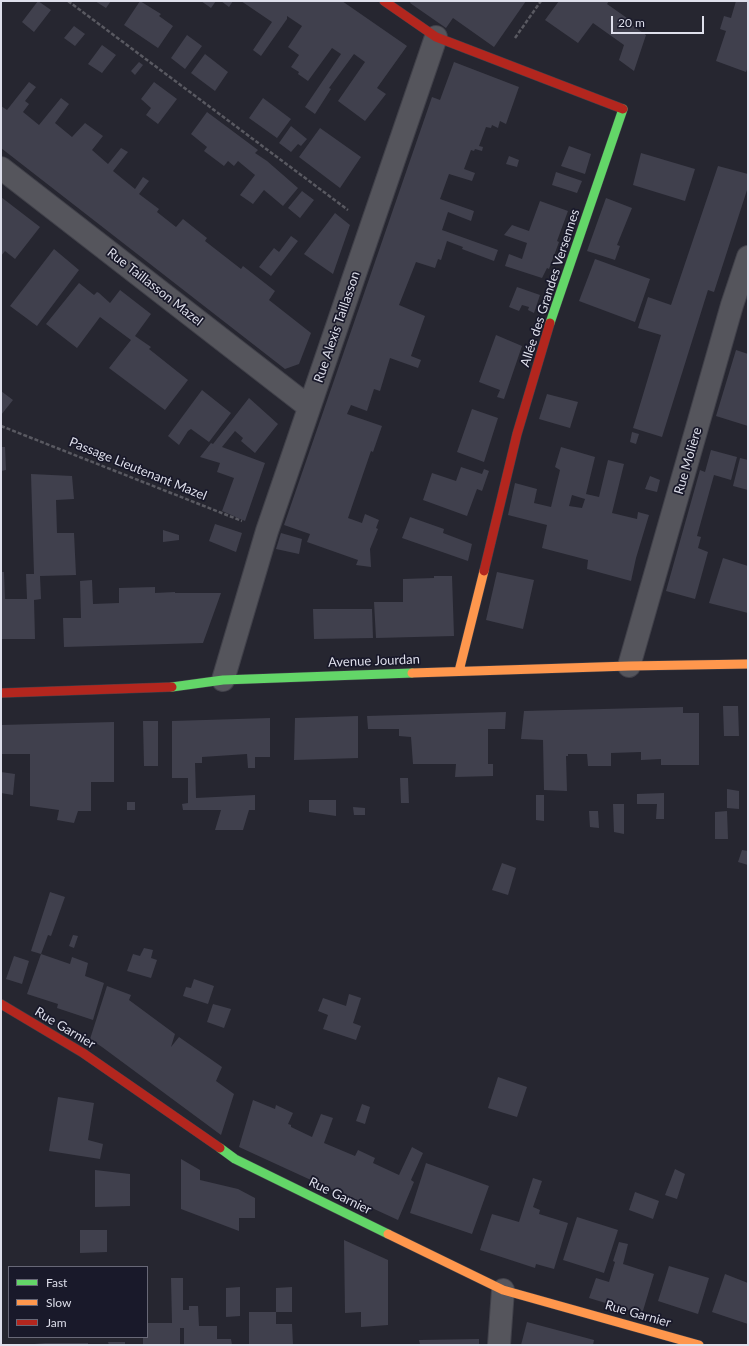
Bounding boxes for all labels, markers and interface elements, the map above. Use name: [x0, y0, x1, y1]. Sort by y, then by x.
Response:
scale bar: [613, 8, 706, 34]
text: 20 m: [618, 15, 645, 30]
street label: Allée des Grandes Versennes: [517, 207, 583, 369]
street label: Rue Taillasson Mazel: [104, 245, 206, 329]
street label: Rue Alexis Taillasson: [311, 269, 363, 385]
street label: Rue Molière: [671, 426, 705, 496]
street label: Passage Lieutenant Mazel: [67, 434, 209, 504]
street label: Avenue Jourdan: [328, 652, 420, 670]
street label: Rue Garnier: [32, 1004, 98, 1052]
street label: Rue Garnier: [306, 1174, 374, 1218]
legend: [8, 1266, 148, 1338]
text: Fast: [46, 1275, 67, 1290]
text: Slow: [46, 1295, 71, 1310]
street label: Rue Garnier: [603, 1297, 673, 1331]
text: Jam: [46, 1315, 67, 1330]

